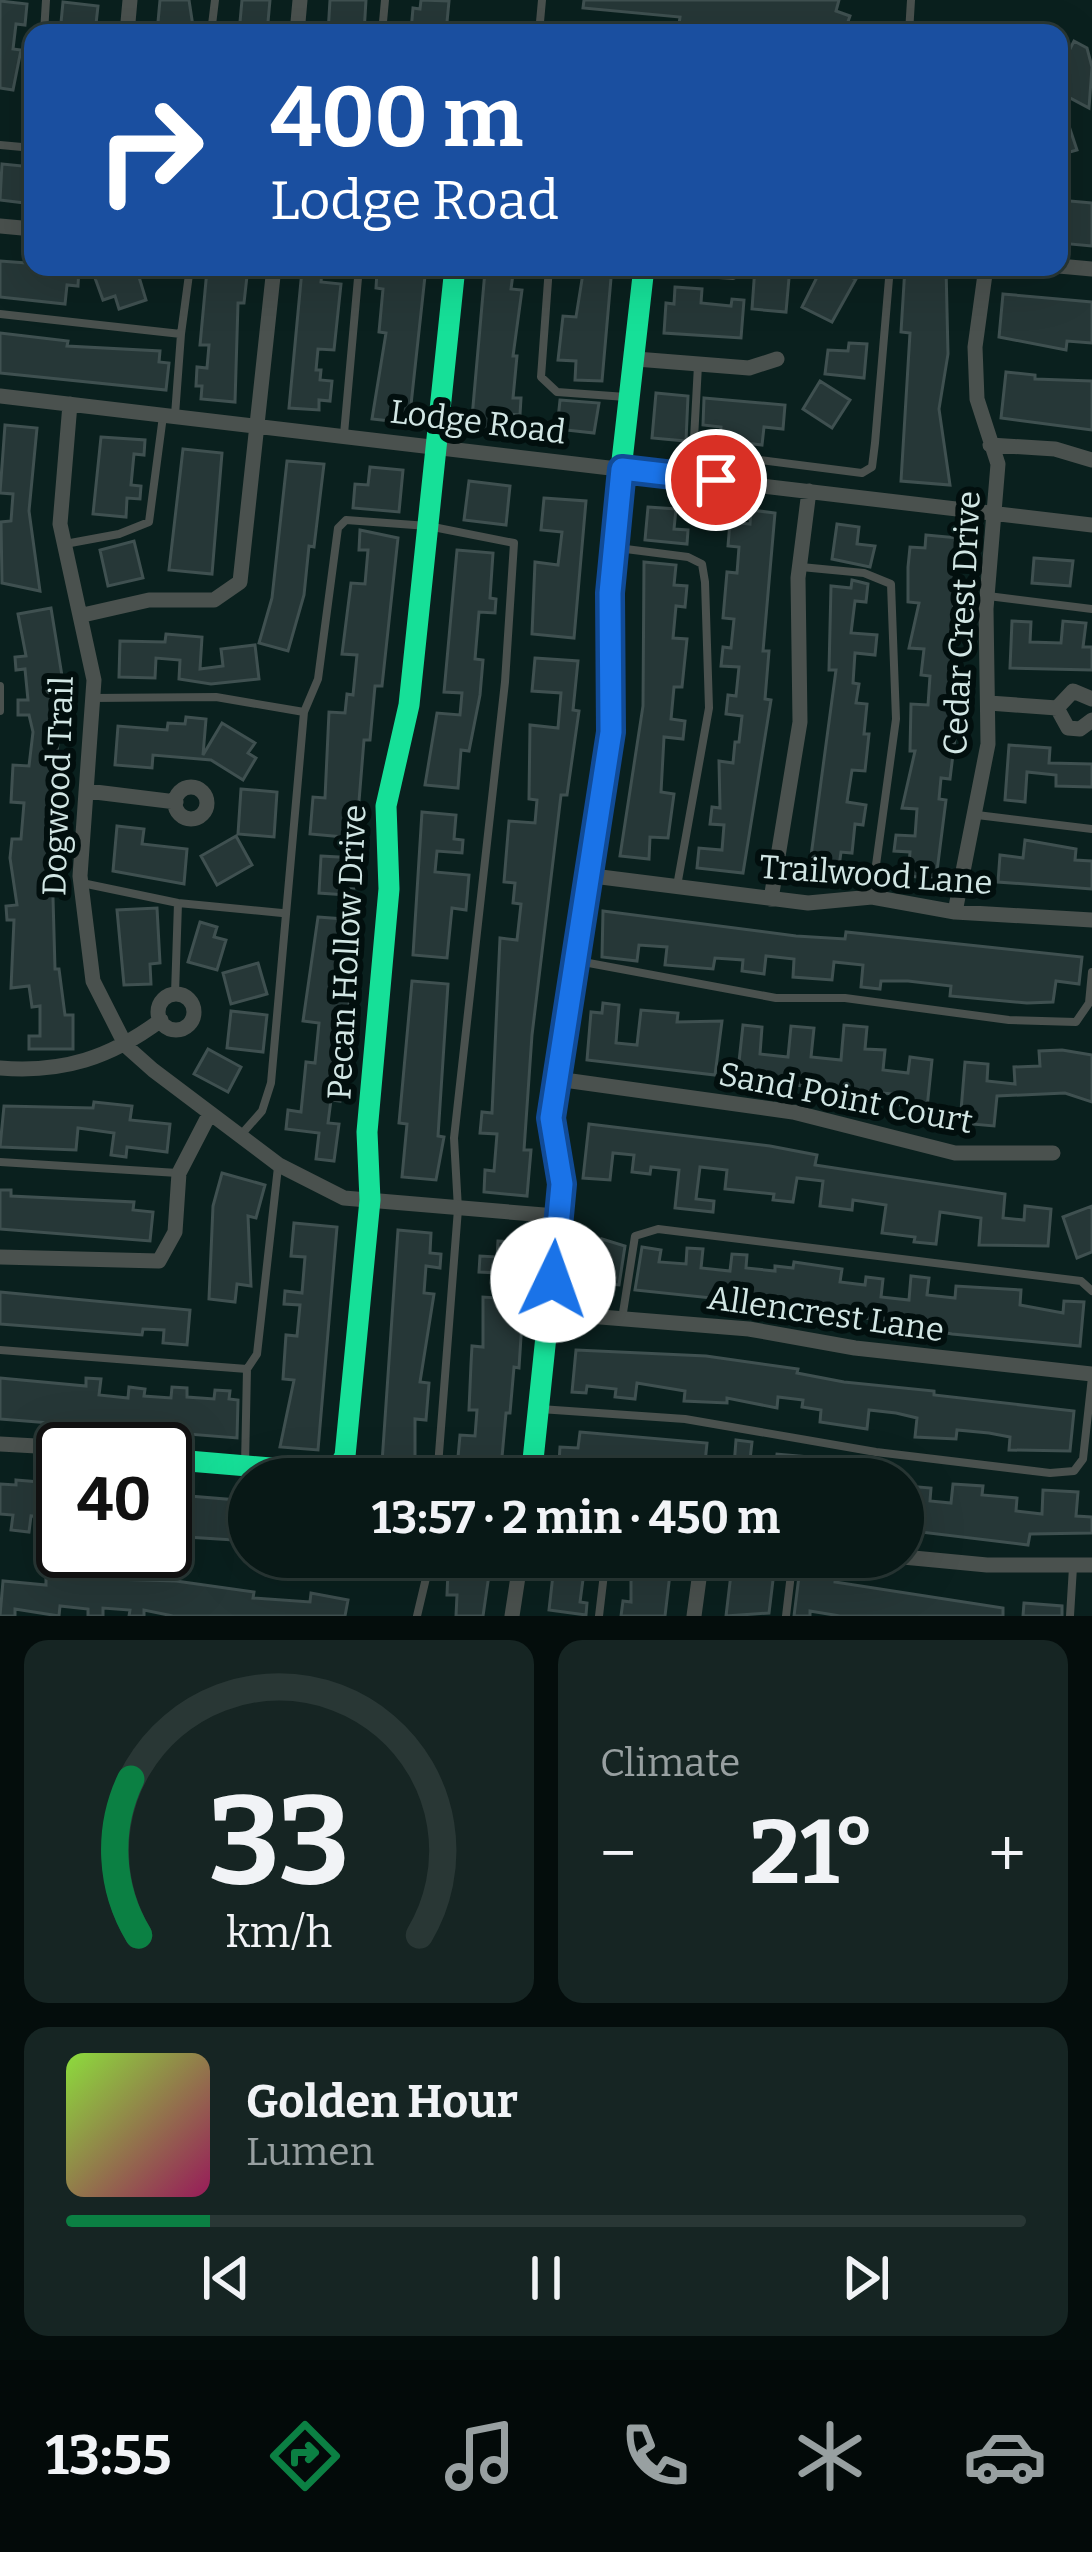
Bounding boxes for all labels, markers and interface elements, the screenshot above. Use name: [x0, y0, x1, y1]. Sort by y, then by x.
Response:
text: 400 m: [270, 67, 523, 168]
icon: right: [72, 72, 228, 228]
text: Lodge Road: [270, 169, 559, 233]
street label: Lodge Road: [388, 391, 568, 453]
pin: [665, 429, 767, 531]
icon: arrive: [683, 447, 749, 513]
street label: Cedar Crest Drive: [935, 490, 989, 756]
street label: Dogwood Trail: [34, 675, 82, 897]
street label: Pecan Hollow Drive: [319, 803, 375, 1101]
street label: Trailwood Lane: [758, 847, 994, 903]
street label: Sand Point Court: [715, 1054, 976, 1142]
position arrow: [490, 1217, 616, 1343]
street label: Allencrest Lane: [705, 1278, 947, 1350]
speed limit sign: 40: [36, 1422, 192, 1578]
text: 13:57 · 2 min · 450 m: [372, 1491, 780, 1545]
text: Climate: [600, 1740, 740, 1786]
text: 33: [208, 1767, 350, 1917]
text: 21°: [750, 1799, 875, 1907]
text: −: [600, 1814, 636, 1893]
text: +: [988, 1814, 1026, 1893]
text: km/h: [226, 1906, 332, 1957]
text: Golden Hour: [246, 2075, 518, 2129]
text: Lumen: [246, 2129, 374, 2175]
icon: previous: [193, 2245, 259, 2311]
icon: pause: [513, 2245, 579, 2311]
icon: next: [833, 2245, 899, 2311]
icon: directions: [263, 2414, 347, 2498]
icon: music: [438, 2414, 522, 2498]
icon: phone: [613, 2414, 697, 2498]
icon: climate: [788, 2414, 872, 2498]
icon: car: [963, 2414, 1047, 2498]
text: 13:55: [45, 2424, 172, 2488]

